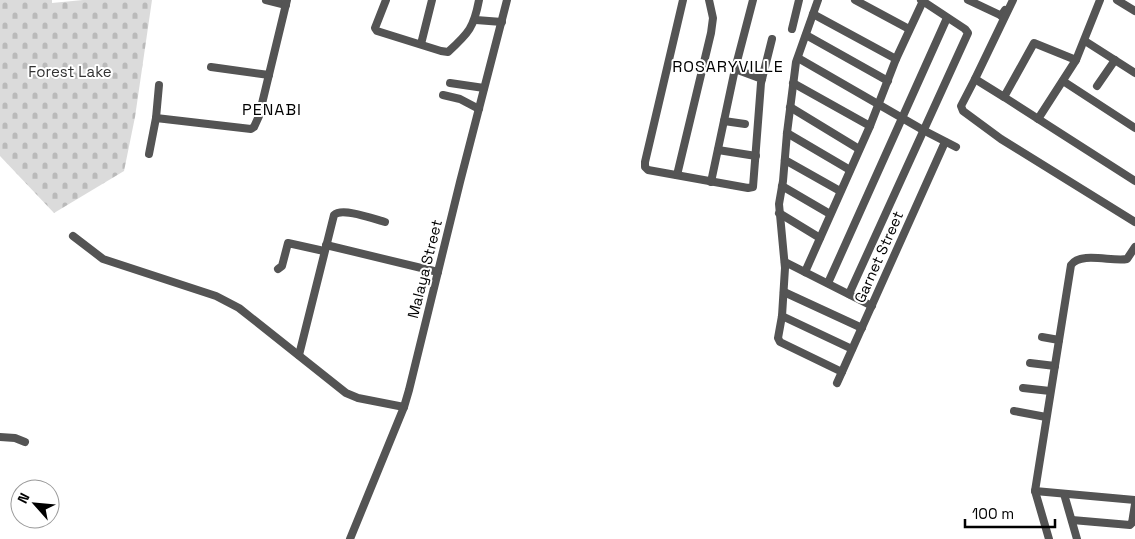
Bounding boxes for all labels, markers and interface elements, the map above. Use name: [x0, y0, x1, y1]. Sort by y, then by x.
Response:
district label: ROSARYVILLE: [672, 56, 784, 77]
park label: Forest Lake: [28, 62, 112, 81]
district label: PENABI: [242, 99, 302, 120]
street label: Garnet Street: [850, 208, 907, 306]
street label: Malaya Street: [403, 217, 446, 320]
north arrow: [10, 479, 60, 529]
text: N: [13, 490, 34, 506]
scale bar: [965, 496, 1055, 528]
text: 100 m: [972, 504, 1014, 523]

